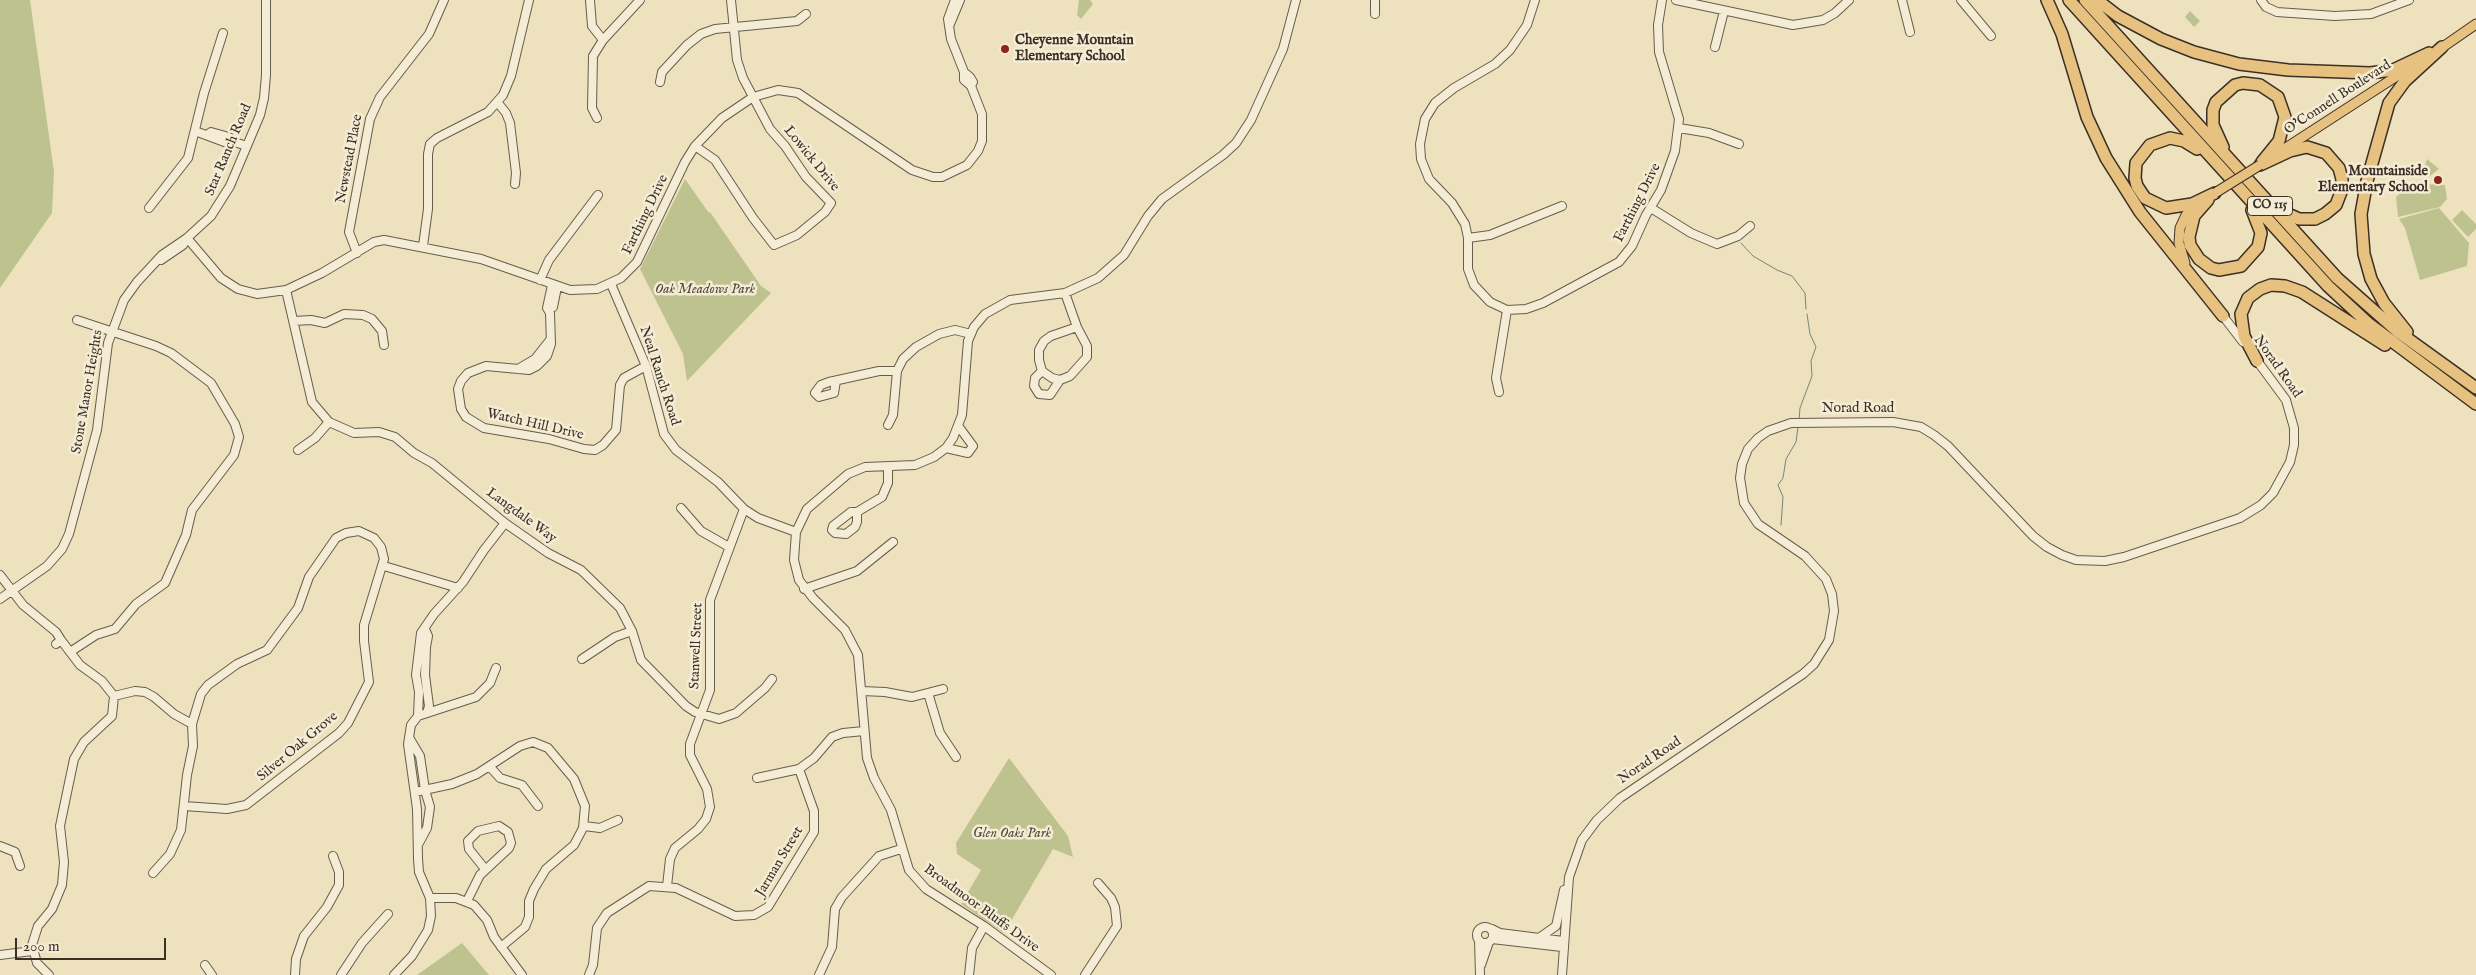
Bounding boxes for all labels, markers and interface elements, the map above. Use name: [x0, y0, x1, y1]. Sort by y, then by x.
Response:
place label: Cheyenne Mountain Elementary School: [1015, 33, 1134, 65]
marker: Cheyenne Mountain Elementary School: [999, 43, 1011, 55]
street label: O'Connell Boulevard: [2281, 57, 2395, 139]
street label: Star Ranch Road: [202, 101, 256, 199]
street label: Newstead Place: [333, 113, 367, 205]
street label: Lowick Drive: [779, 123, 843, 195]
street label: Farthing Drive: [1611, 161, 1665, 245]
place label: Mountainside Elementary School: [2318, 164, 2428, 196]
street label: Farthing Drive: [619, 172, 673, 258]
marker: Mountainside Elementary School: [2432, 174, 2444, 186]
road number: CO 115: [2248, 197, 2292, 216]
park label: Oak Meadows Park: [655, 282, 755, 298]
street label: Neal Ranch Road: [635, 324, 683, 428]
street label: Stone Manor Heights: [69, 329, 107, 455]
street label: Norad Road: [2249, 332, 2305, 402]
street label: Norad Road: [1822, 401, 1894, 417]
street label: Watch Hill Drive: [485, 406, 585, 444]
street label: Langdale Way: [482, 485, 560, 547]
street label: Stanwell Street: [687, 603, 707, 689]
street label: Silver Oak Grove: [254, 708, 342, 786]
street label: Norad Road: [1615, 734, 1685, 788]
street label: Jarman Street: [753, 824, 807, 900]
park label: Glen Oaks Park: [973, 826, 1051, 842]
street label: Broadmoor Bluffs Drive: [920, 861, 1042, 957]
scale bar: [18, 928, 169, 960]
text: 200 m: [23, 937, 60, 956]

